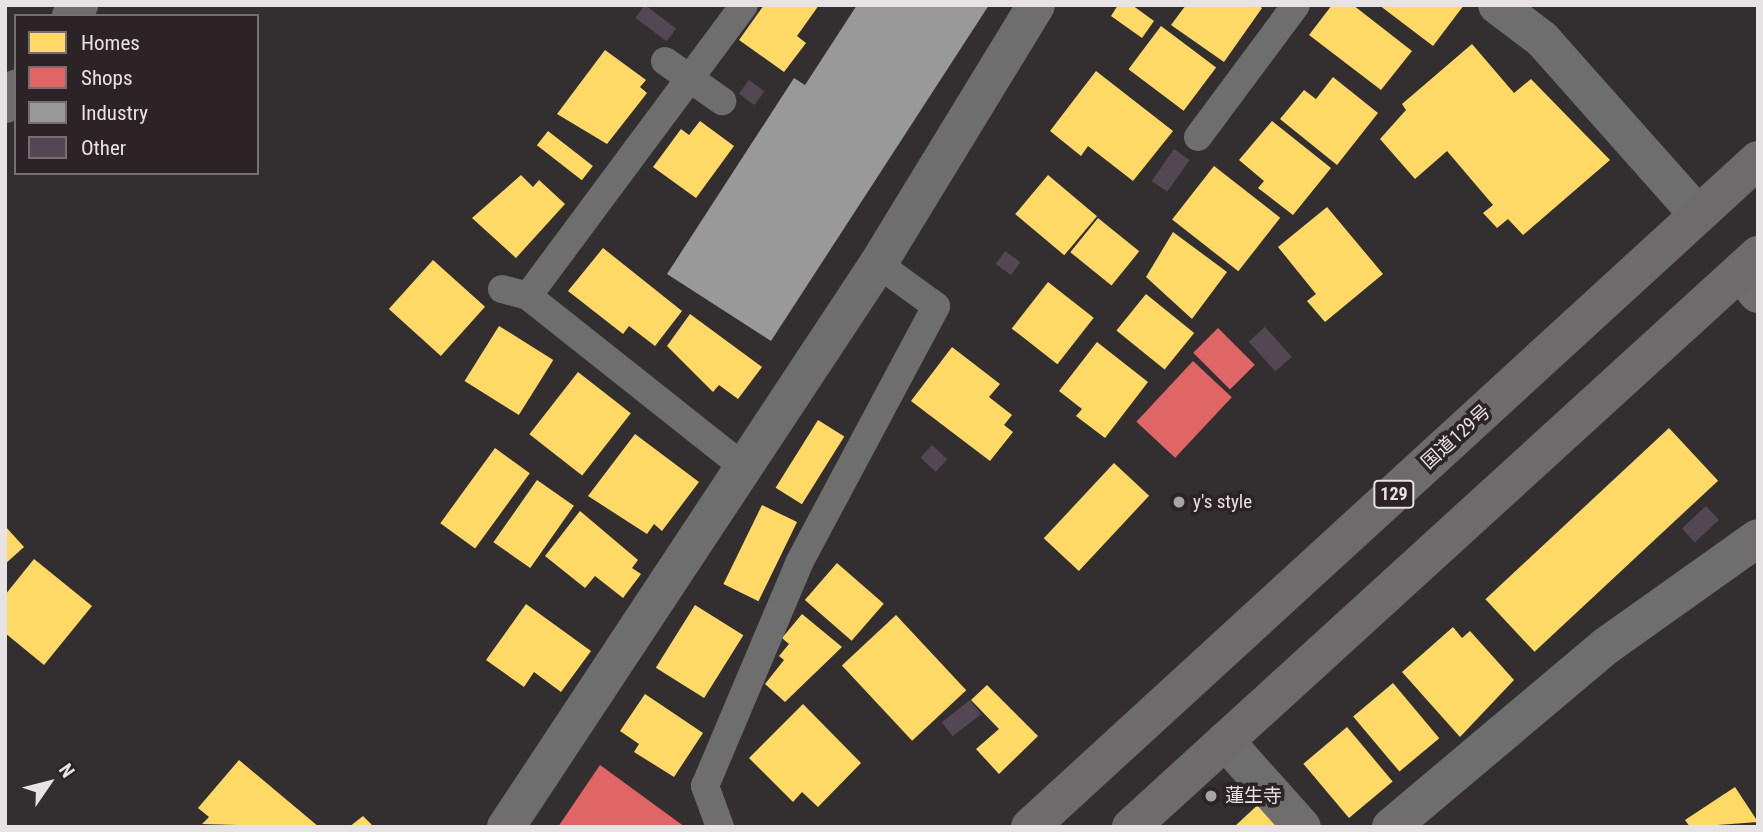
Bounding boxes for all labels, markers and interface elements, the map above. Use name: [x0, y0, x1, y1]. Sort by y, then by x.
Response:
legend: [14, 14, 259, 175]
text: Homes: [81, 31, 140, 55]
text: Shops: [81, 66, 133, 90]
text: Industry: [81, 101, 148, 125]
text: Other: [81, 136, 126, 160]
street label: 国道129号: [1417, 400, 1495, 474]
road number: 129: [1373, 480, 1415, 508]
place label: y's style: [1193, 491, 1252, 513]
marker: y's style: [1171, 494, 1187, 510]
north arrow: [14, 748, 84, 818]
text: N: [54, 759, 79, 782]
place label: 蓮生寺: [1225, 785, 1282, 807]
marker: 蓮生寺: [1203, 788, 1219, 804]

